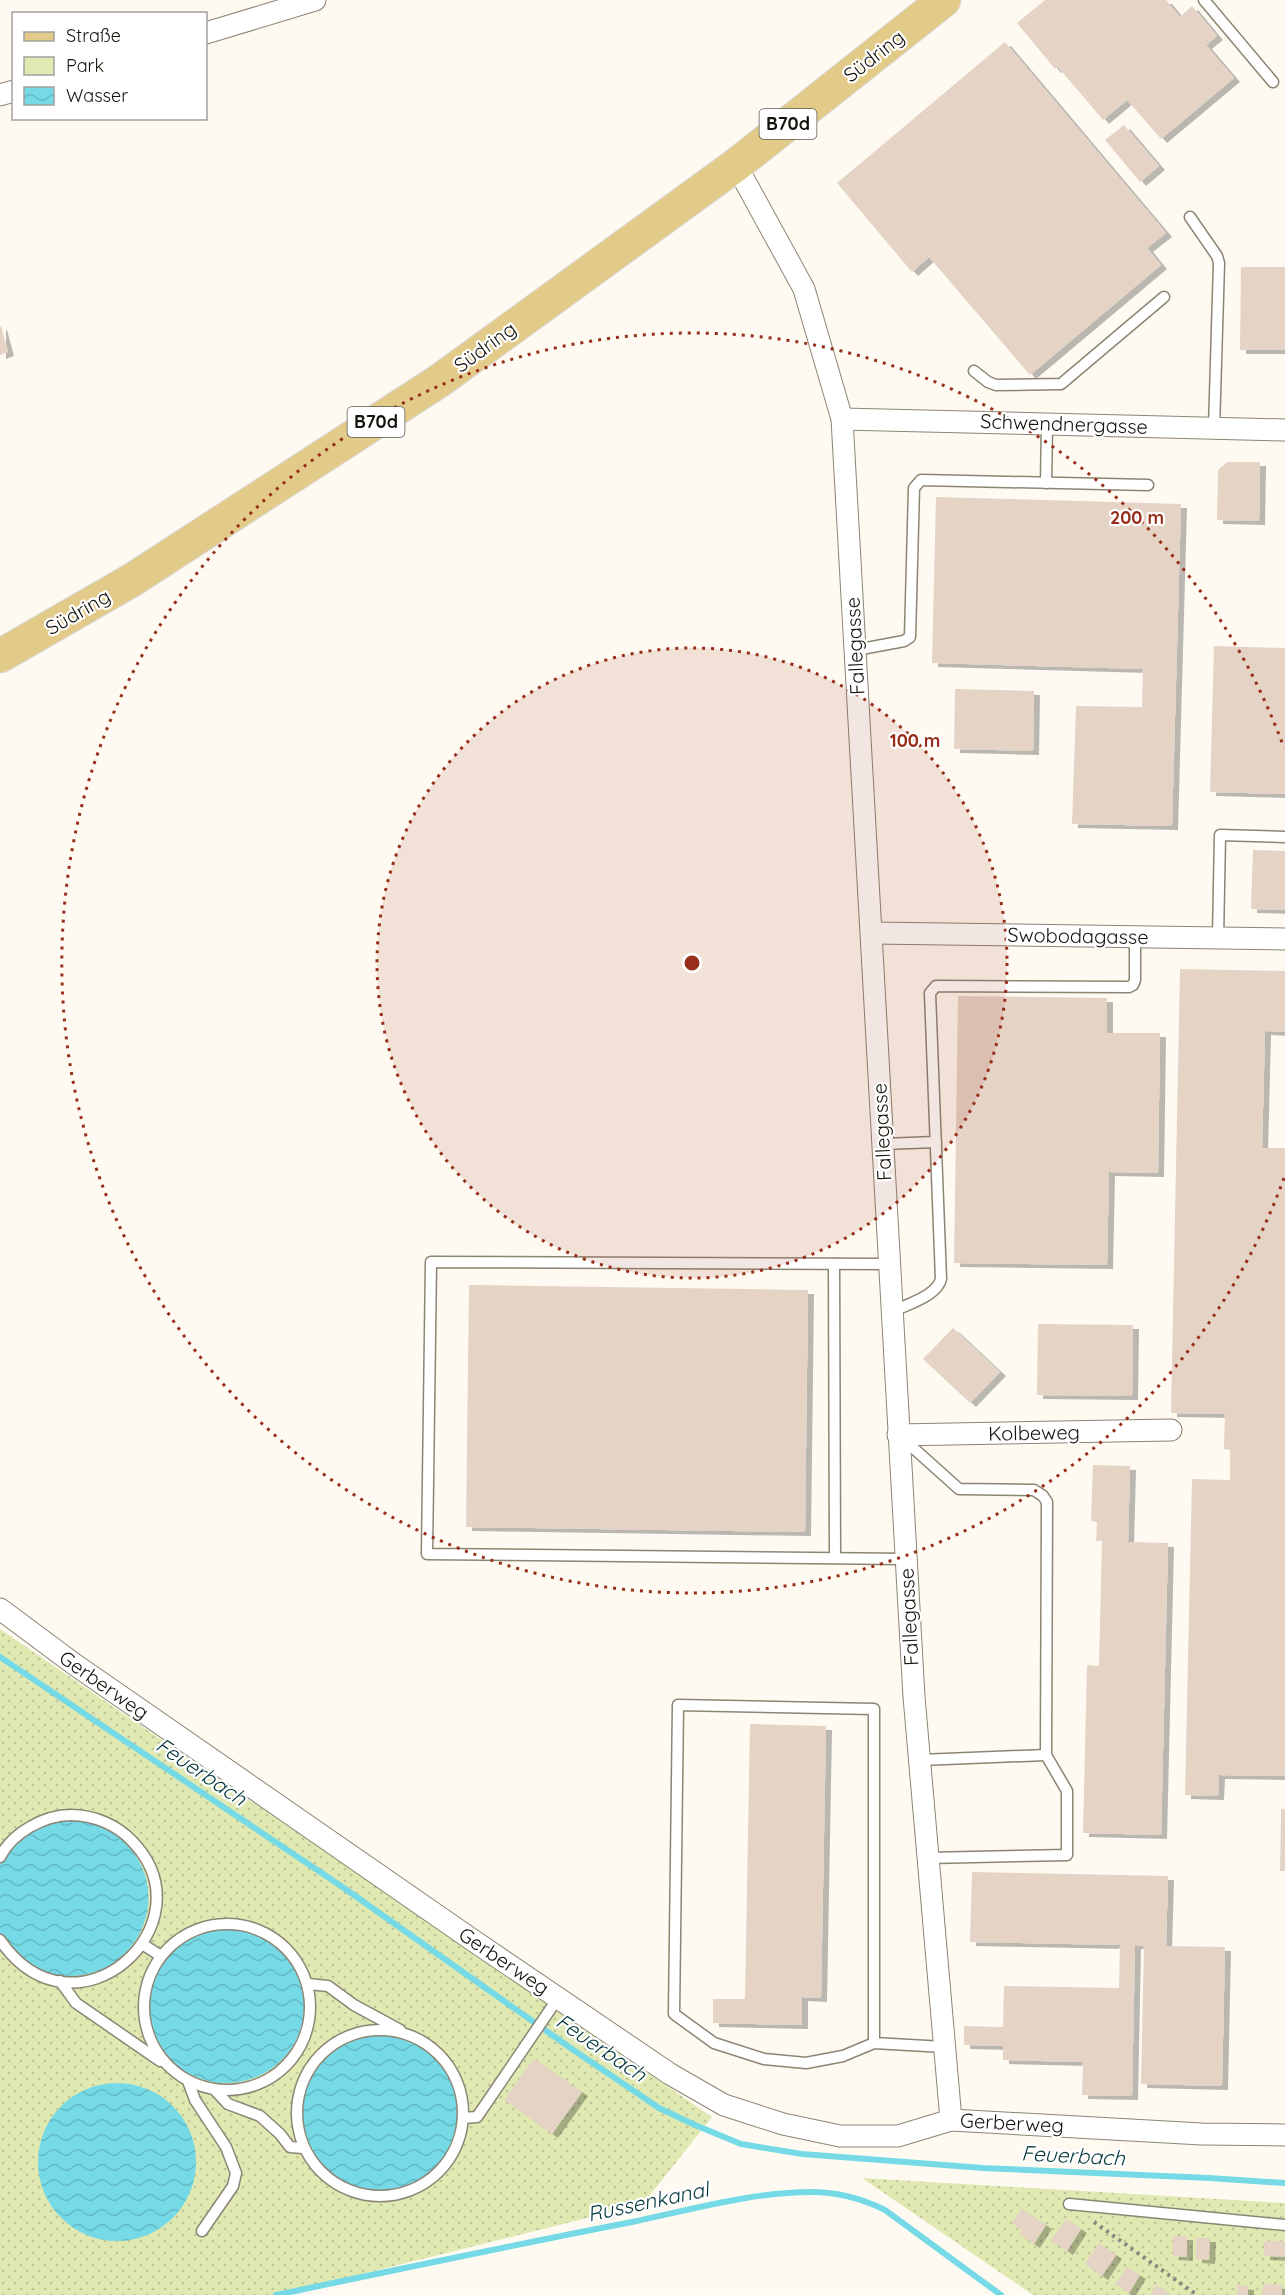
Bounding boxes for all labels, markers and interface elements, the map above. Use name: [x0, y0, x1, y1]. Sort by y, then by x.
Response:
legend: [12, 12, 207, 120]
text: Straße: [66, 24, 121, 47]
street label: Südring: [838, 24, 909, 87]
text: Park: [66, 54, 104, 77]
text: Wasser: [66, 84, 128, 107]
road number: B70d: [760, 109, 816, 139]
street label: Südring: [449, 316, 521, 378]
road number: B70d: [348, 407, 404, 437]
street label: Schwendnergasse: [980, 408, 1148, 439]
text: 200 m: [1110, 506, 1164, 529]
street label: Südring: [41, 583, 115, 640]
street label: Fallegasse: [839, 597, 870, 696]
text: 100 m: [890, 729, 940, 752]
street label: Swobodagasse: [1007, 922, 1149, 949]
centre of rings: [682, 953, 702, 973]
street label: Fallegasse: [866, 1083, 897, 1182]
street label: Kolbeweg: [988, 1419, 1080, 1446]
street label: Fallegasse: [893, 1568, 924, 1667]
street label: Gerberweg: [55, 1645, 154, 1725]
water label: Feuerbach: [151, 1731, 253, 1812]
street label: Gerberweg: [454, 1921, 554, 2000]
water label: Feuerbach: [551, 2007, 653, 2088]
street label: Gerberweg: [960, 2107, 1064, 2138]
water label: Feuerbach: [1021, 2139, 1127, 2171]
water label: Russenkanal: [585, 2175, 713, 2227]

